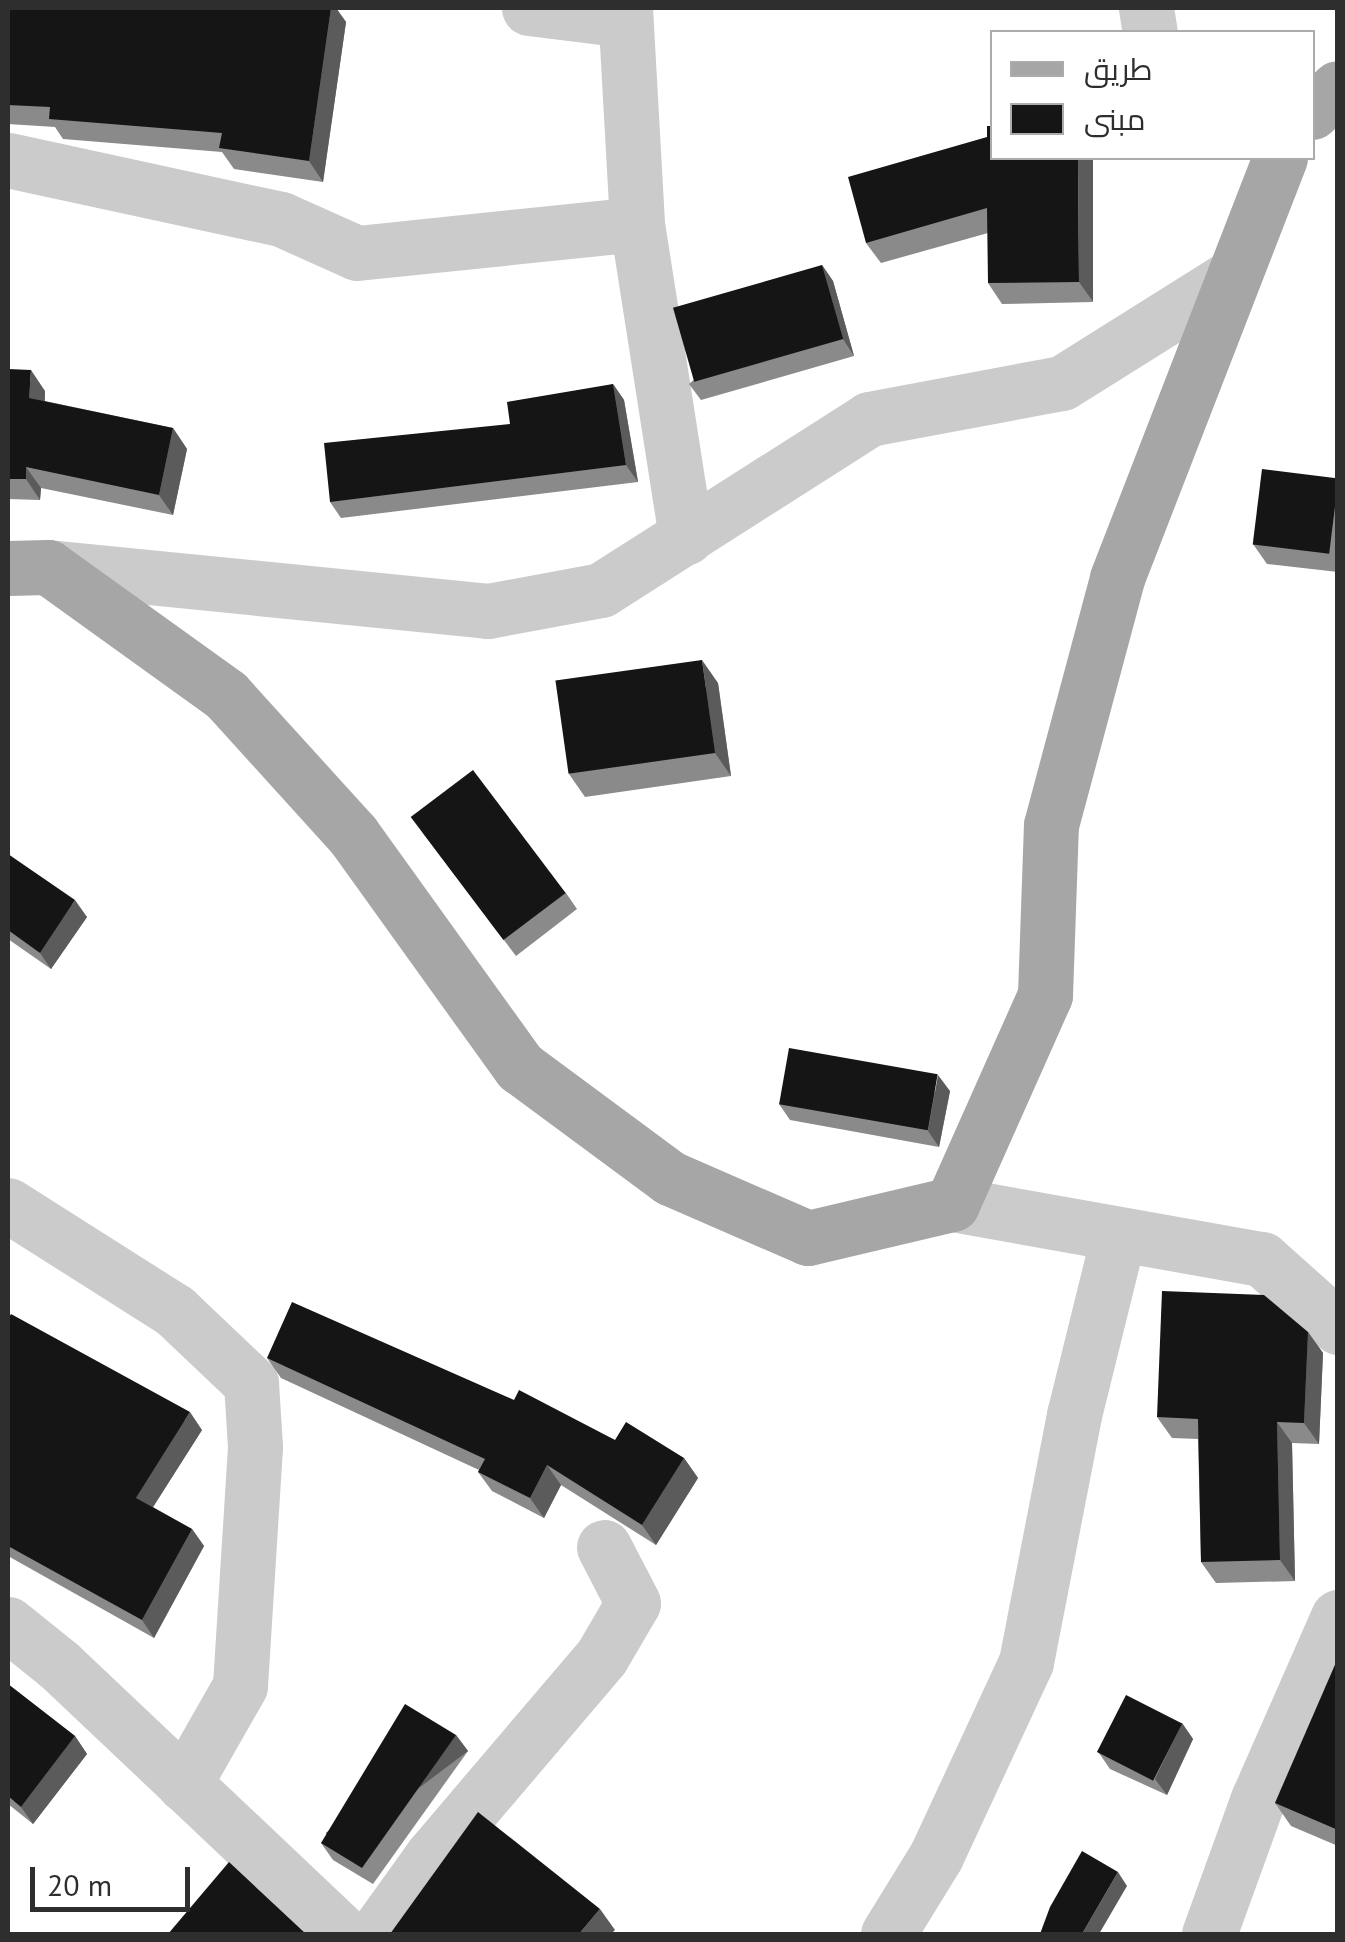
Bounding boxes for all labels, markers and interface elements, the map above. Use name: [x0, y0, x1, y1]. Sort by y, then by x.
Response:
legend: [990, 30, 1315, 160]
text: طريق: [1084, 49, 1153, 88]
text: مبنى: [1084, 99, 1145, 138]
scale bar: [35, 1847, 195, 1909]
text: 20 m: [47, 1865, 112, 1904]

